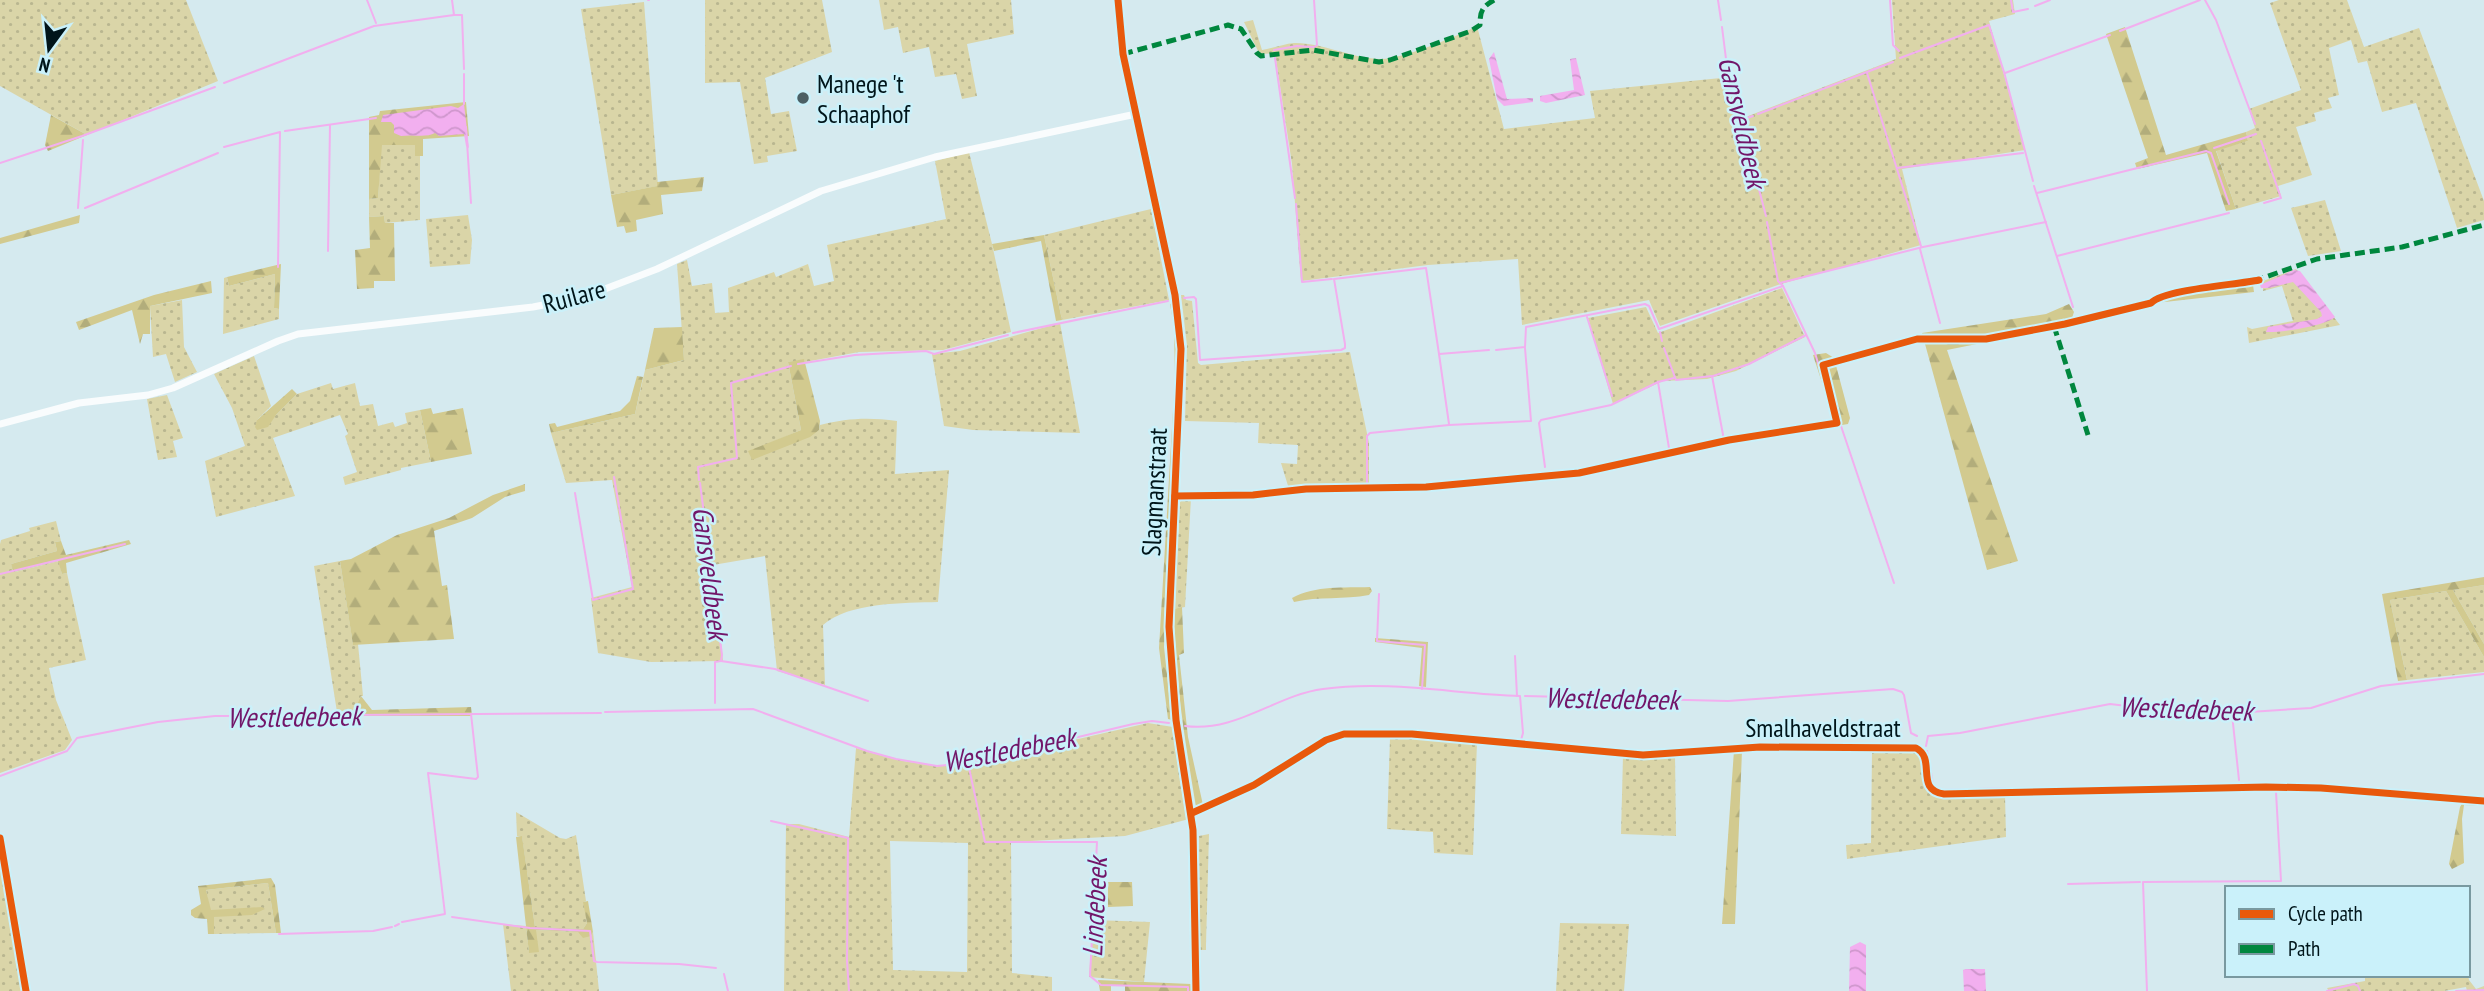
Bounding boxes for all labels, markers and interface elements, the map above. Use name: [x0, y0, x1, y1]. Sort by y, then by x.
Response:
north arrow: [14, 14, 84, 84]
text: N: [37, 53, 53, 78]
water label: Gansveldbeek: [1710, 53, 1777, 194]
place label: Manege 't Schaaphof: [817, 67, 911, 130]
marker: Manege 't Schaaphof: [795, 90, 811, 106]
street label: Ruilare: [539, 272, 609, 320]
street label: Slagmanstraat: [1134, 427, 1174, 557]
water label: Gansveldbeek: [684, 504, 738, 645]
water label: Westledebeek: [1545, 678, 1683, 718]
water label: Westledebeek: [2118, 687, 2257, 729]
water label: Westledebeek: [227, 696, 365, 736]
street label: Smalhaveldstraat: [1745, 711, 1901, 744]
water label: Westledebeek: [940, 717, 1081, 780]
water label: Lindebeek: [1073, 853, 1115, 958]
legend: [2225, 886, 2470, 977]
text: Cycle path: [2288, 900, 2363, 927]
text: Path: [2288, 935, 2320, 962]

